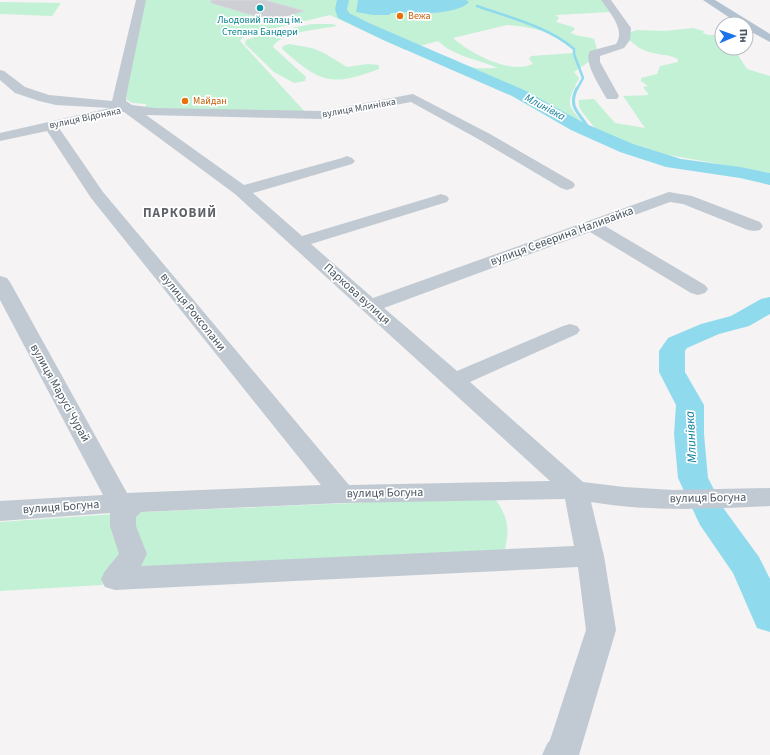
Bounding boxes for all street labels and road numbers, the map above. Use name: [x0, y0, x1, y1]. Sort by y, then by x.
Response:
street label: вулиця Млинівка: [321, 95, 397, 121]
street label: вулиця Відоняка: [48, 104, 122, 132]
street label: вулиця Северина Наливайка: [488, 202, 636, 270]
street label: Паркова вулиця: [320, 259, 394, 329]
street label: вулиця Роксолани: [156, 269, 230, 355]
street label: вулиця Марусі Чурай: [26, 341, 94, 445]
street label: вулиця Богуна: [347, 484, 423, 502]
street label: вулиця Богуна: [670, 489, 746, 507]
street label: вулиця Богуна: [22, 496, 100, 518]

